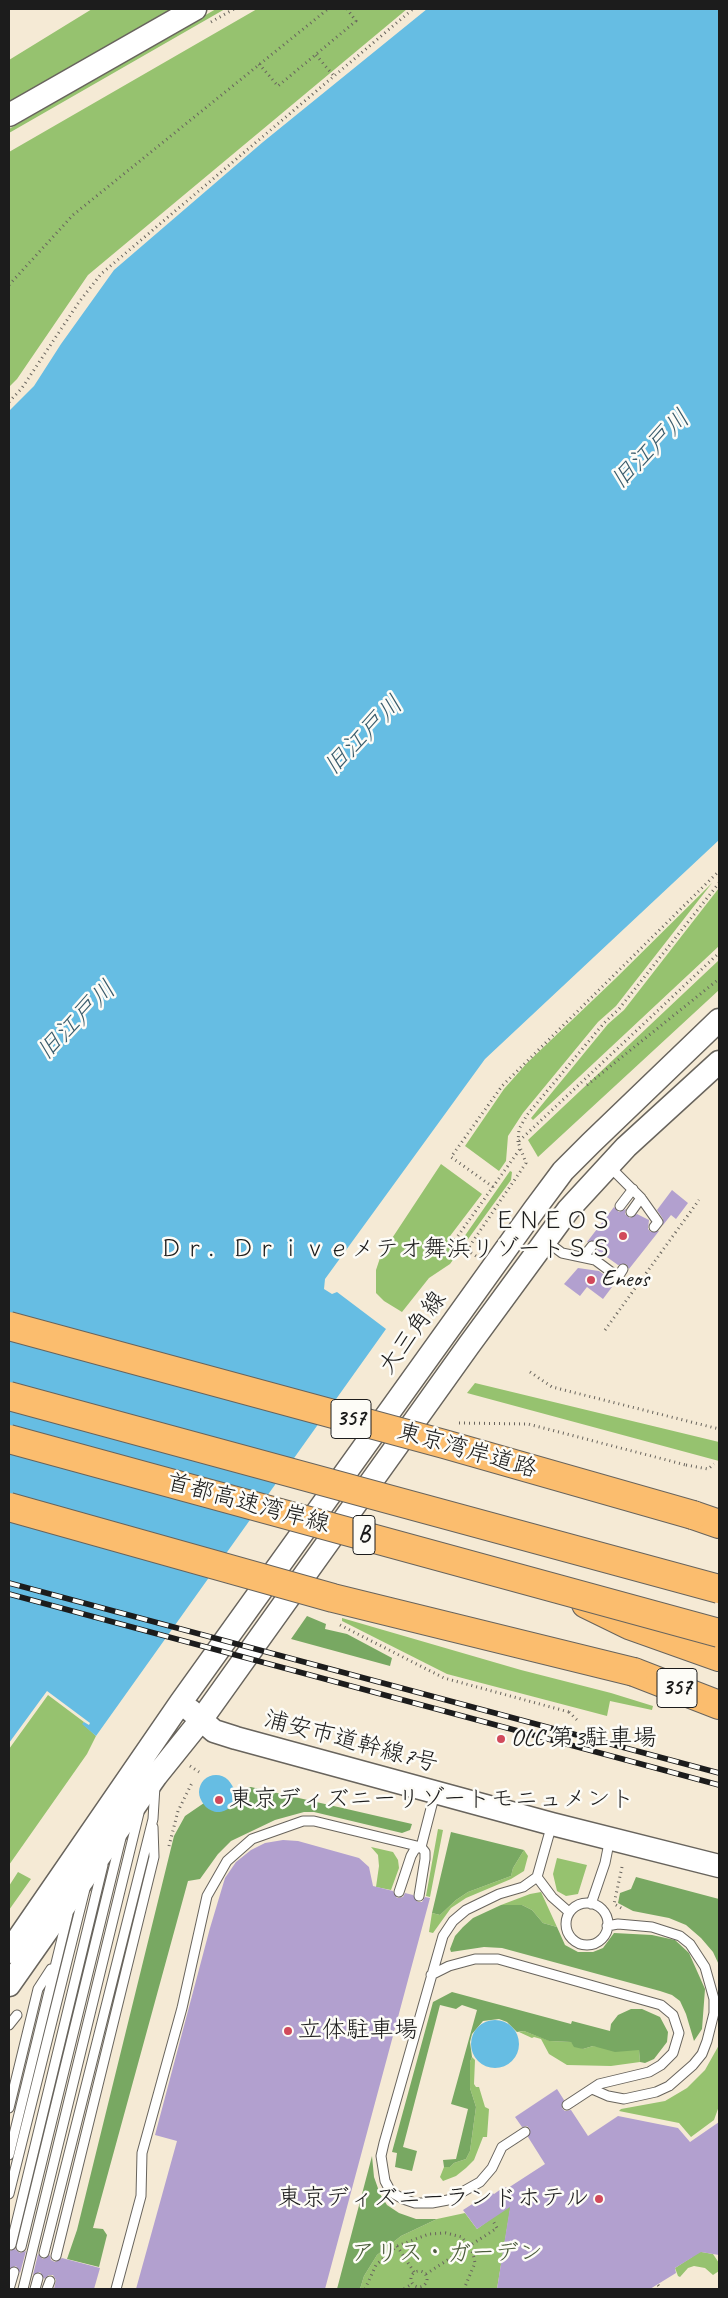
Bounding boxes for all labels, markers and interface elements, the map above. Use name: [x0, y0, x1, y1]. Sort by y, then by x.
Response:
water label: 旧江戸川: [605, 404, 697, 496]
water label: 旧江戸川: [318, 690, 410, 782]
water label: 旧江戸川: [31, 975, 123, 1067]
place label: ＥＮＥＯＳ Ｄｒ．Ｄｒｉｖｅメテオ舞浜リゾートＳＳ: [159, 1208, 613, 1264]
marker: ＥＮＥＯＳ Ｄｒ．Ｄｒｉｖｅメテオ舞浜リゾートＳＳ: [617, 1230, 629, 1242]
place label: Eneos: [601, 1266, 649, 1294]
marker: Eneos: [585, 1274, 597, 1286]
street label: 大三角線: [373, 1286, 453, 1380]
road number: 357: [331, 1400, 371, 1438]
street label: 東京湾岸道路: [394, 1417, 540, 1485]
street label: 首都高速湾岸線: [163, 1468, 333, 1540]
road number: B: [353, 1516, 375, 1554]
road number: 357: [657, 1669, 697, 1708]
street label: 浦安市道幹線7号: [261, 1705, 441, 1779]
place label: OLC 第3駐車場: [511, 1725, 657, 1753]
marker: OLC 第3駐車場: [495, 1733, 507, 1745]
place label: 東京ディズニーリゾートモニュメント: [229, 1786, 635, 1814]
marker: 東京ディズニーリゾートモニュメント: [213, 1794, 225, 1806]
place label: 立体駐車場: [298, 2017, 418, 2045]
marker: 立体駐車場: [282, 2025, 294, 2037]
place label: 東京ディズニーランドホテル: [277, 2185, 589, 2213]
marker: 東京ディズニーランドホテル: [593, 2193, 605, 2205]
park label: アリス・ガーデン: [351, 2240, 543, 2268]

